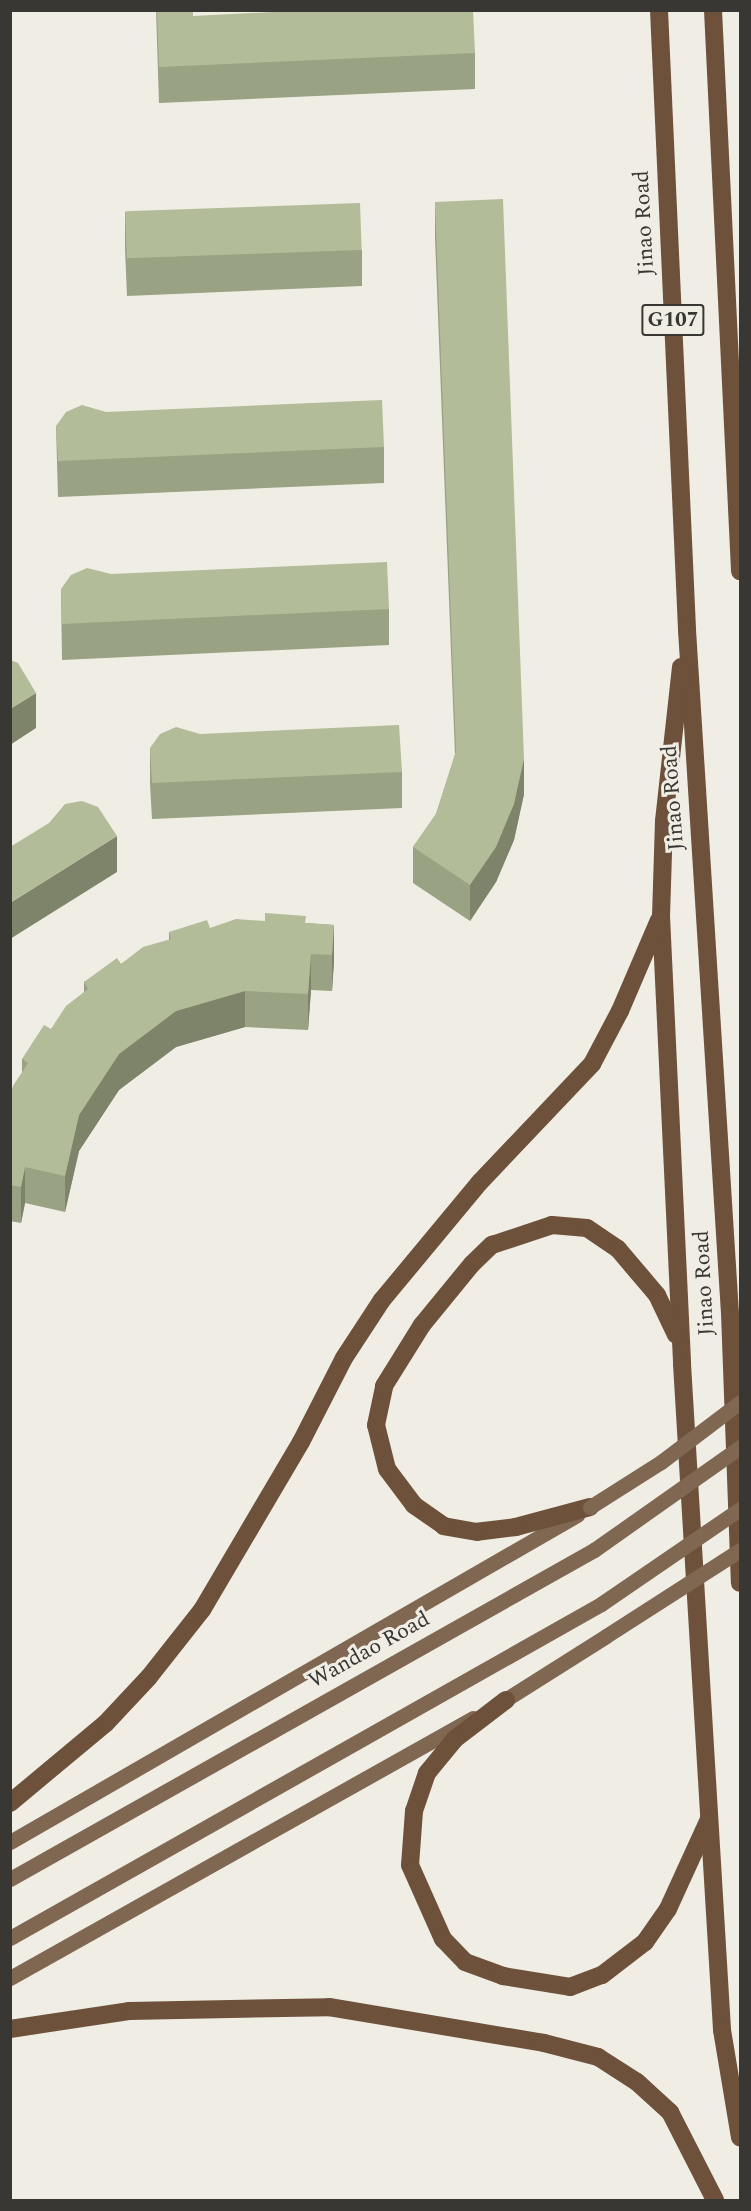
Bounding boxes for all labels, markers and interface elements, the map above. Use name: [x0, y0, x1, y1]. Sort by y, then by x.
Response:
street label: Jinao Road: [628, 170, 660, 276]
road number: G107: [640, 302, 706, 338]
street label: Jinao Road: [656, 744, 690, 852]
street label: Jinao Road: [688, 1230, 720, 1336]
street label: Wandao Road: [304, 1606, 434, 1694]

